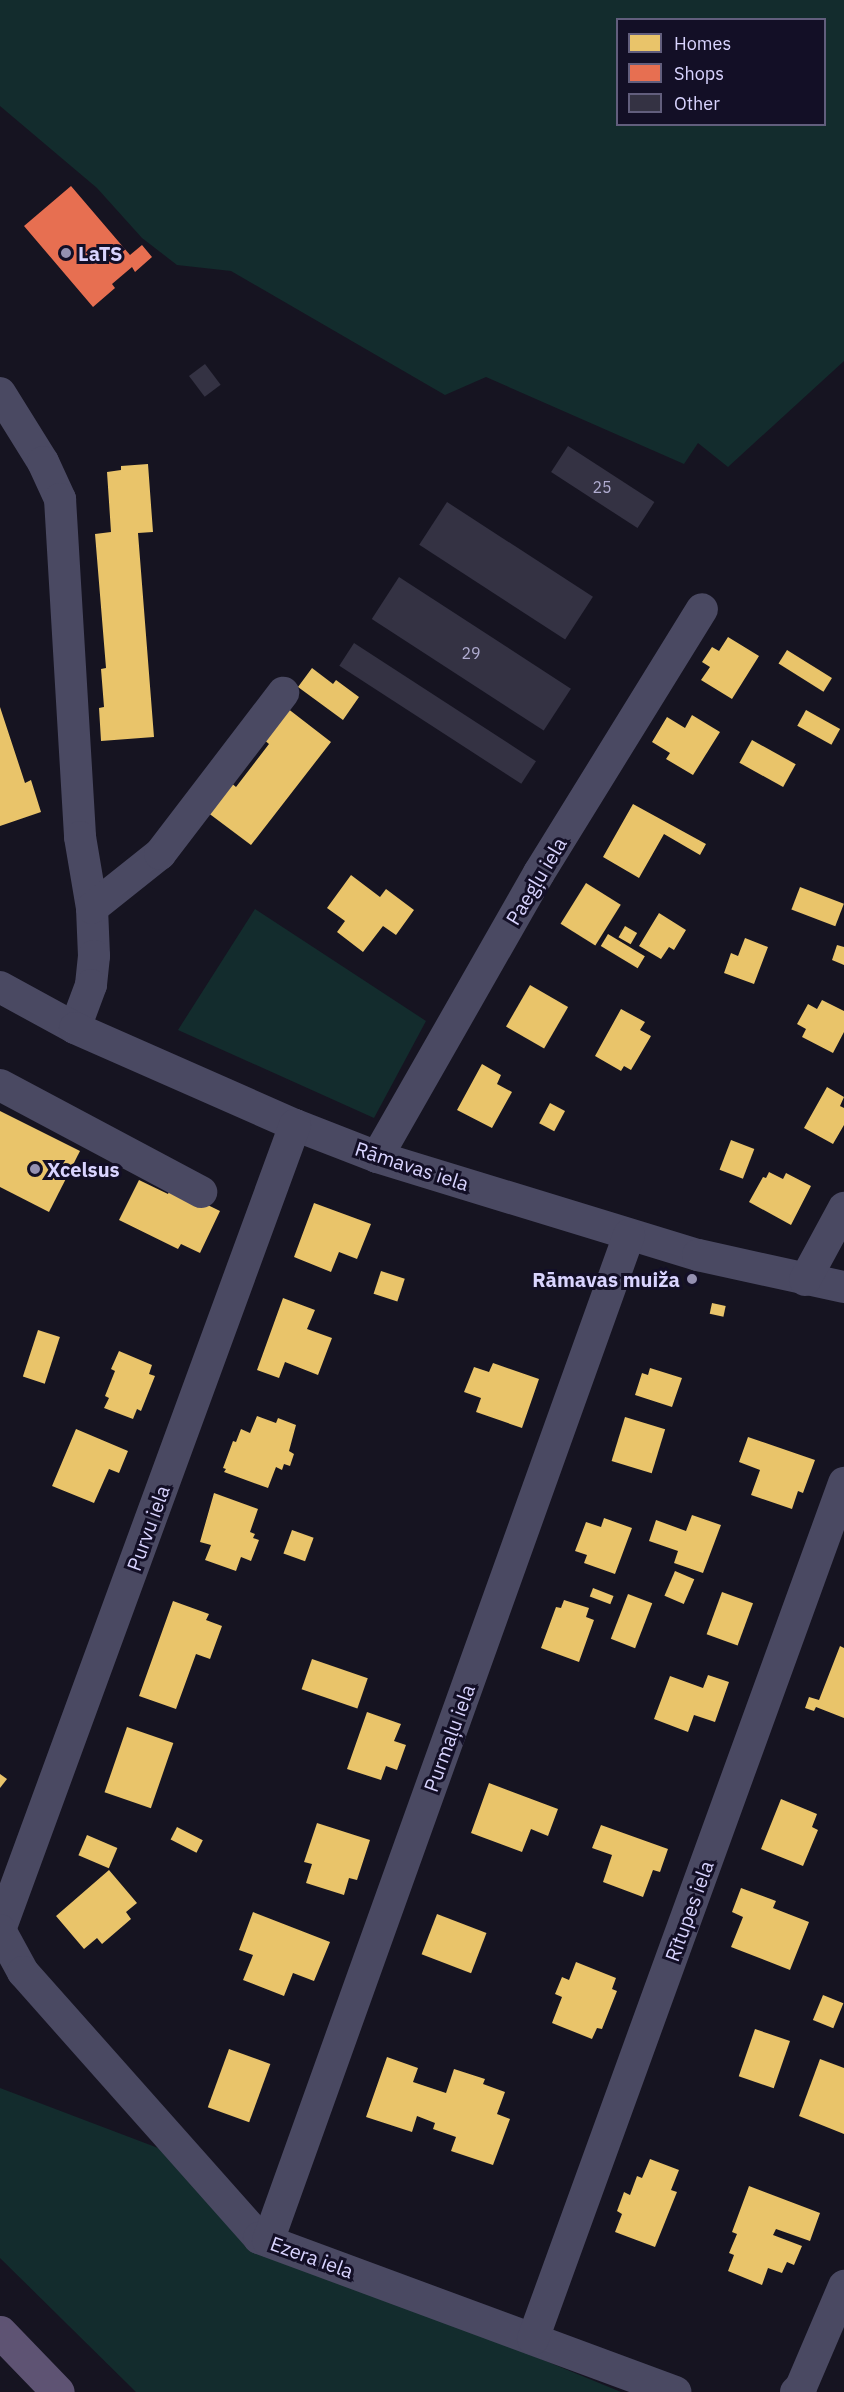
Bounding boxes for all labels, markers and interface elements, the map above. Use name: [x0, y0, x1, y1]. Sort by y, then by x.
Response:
legend: [616, 18, 826, 126]
text: Homes: [674, 32, 731, 55]
text: Shops: [674, 62, 724, 85]
text: Other: [674, 92, 720, 115]
place label: LaTS: [78, 241, 123, 265]
marker: LaTS: [59, 246, 73, 260]
house number: 25: [592, 477, 612, 497]
house number: 29: [461, 643, 481, 663]
street label: Paegļu iela: [501, 833, 571, 929]
street label: Rāmavas iela: [352, 1136, 472, 1196]
place label: Xcelsus: [47, 1157, 120, 1181]
marker: Xcelsus: [28, 1162, 42, 1176]
place label: Rāmavas muiža: [532, 1267, 680, 1291]
marker: Rāmavas muiža: [685, 1272, 699, 1286]
street label: Purvu iela: [121, 1482, 175, 1574]
street label: Purmaļu iela: [418, 1681, 480, 1795]
street label: Rītupes iela: [660, 1857, 718, 1965]
street label: Ezera iela: [267, 2231, 357, 2283]

